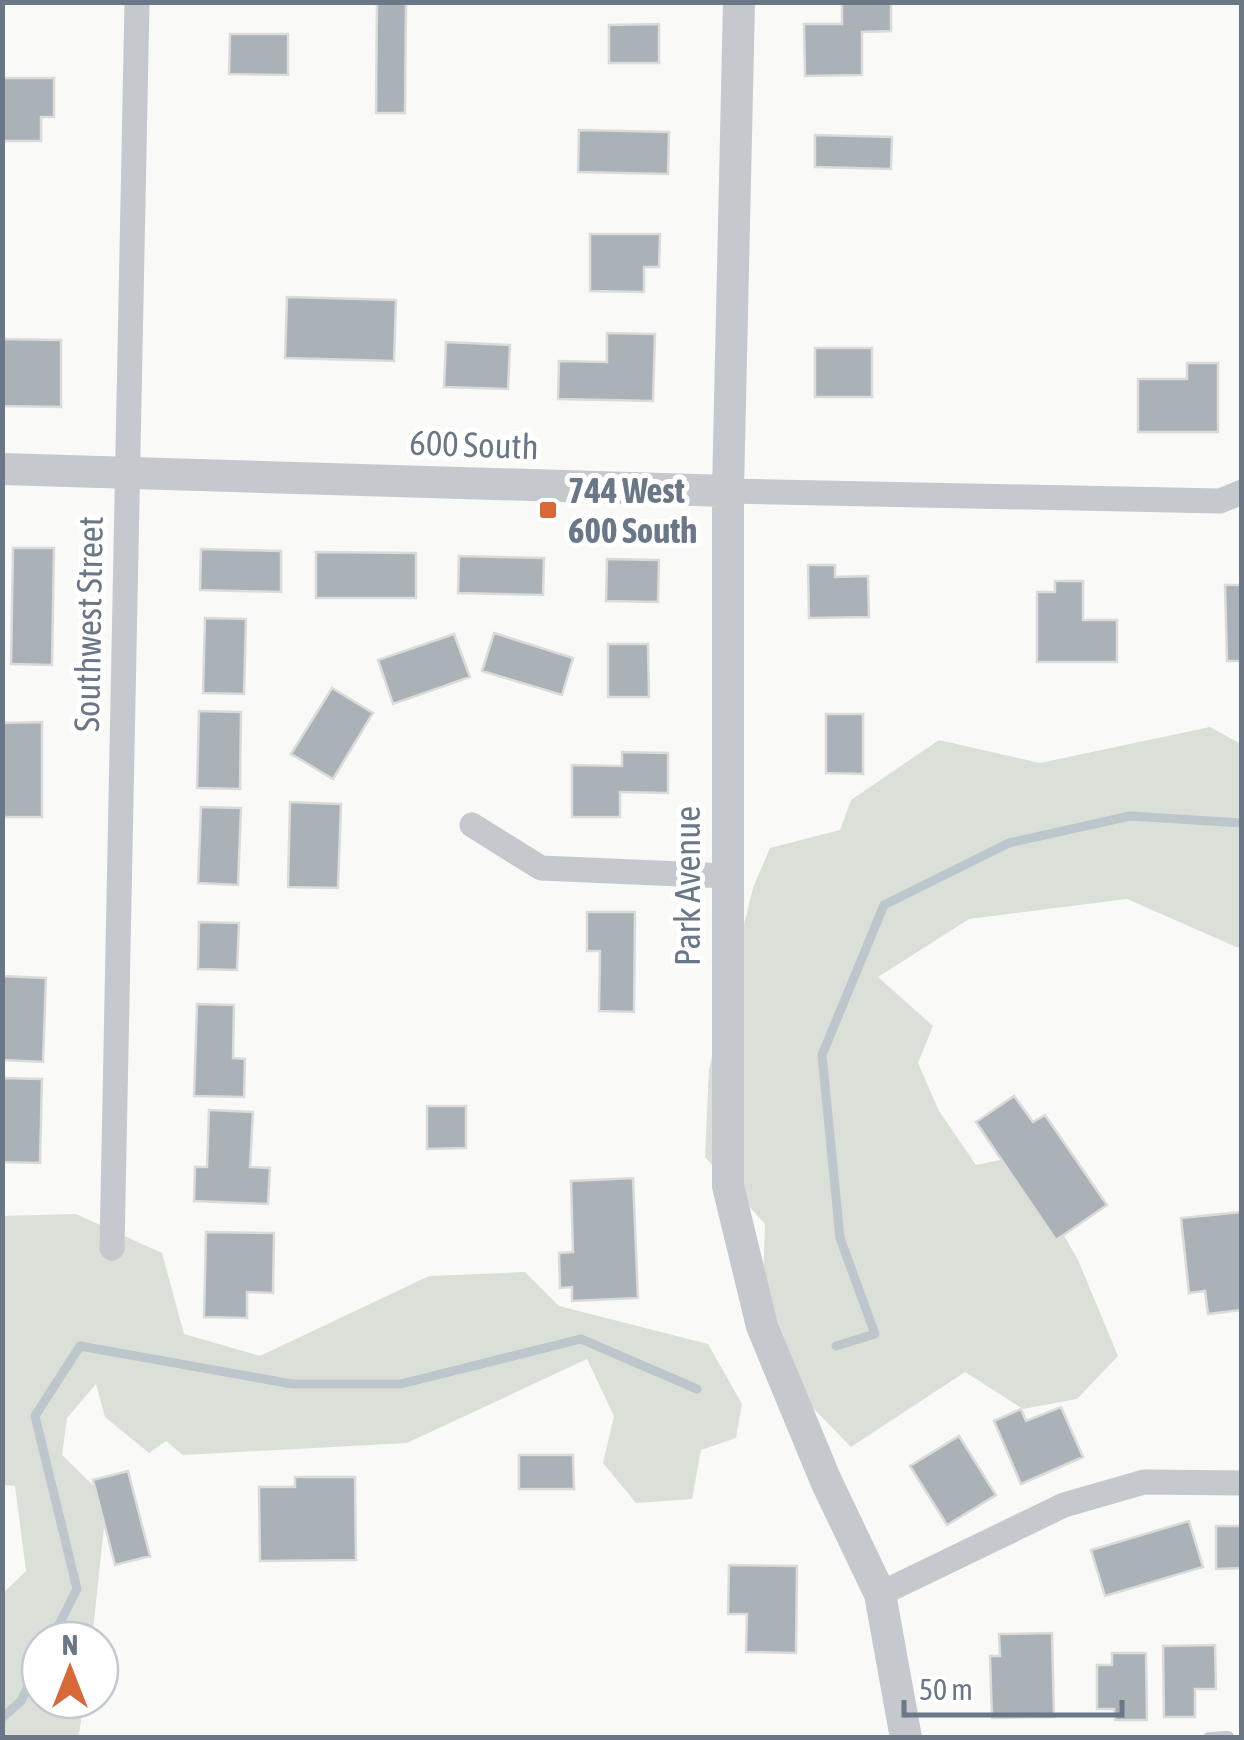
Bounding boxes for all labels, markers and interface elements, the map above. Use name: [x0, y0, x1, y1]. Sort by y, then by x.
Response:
street label: 600 South: [409, 422, 539, 466]
place label: 744 West 600 South: [568, 470, 697, 550]
marker: 744 West 600 South: [537, 499, 559, 521]
street label: Southwest Street: [66, 516, 110, 732]
street label: Park Avenue: [667, 806, 707, 966]
north arrow: [20, 1620, 120, 1720]
text: N: [62, 1629, 78, 1661]
scale bar: [904, 1655, 1122, 1717]
text: 50 m: [919, 1672, 973, 1706]

